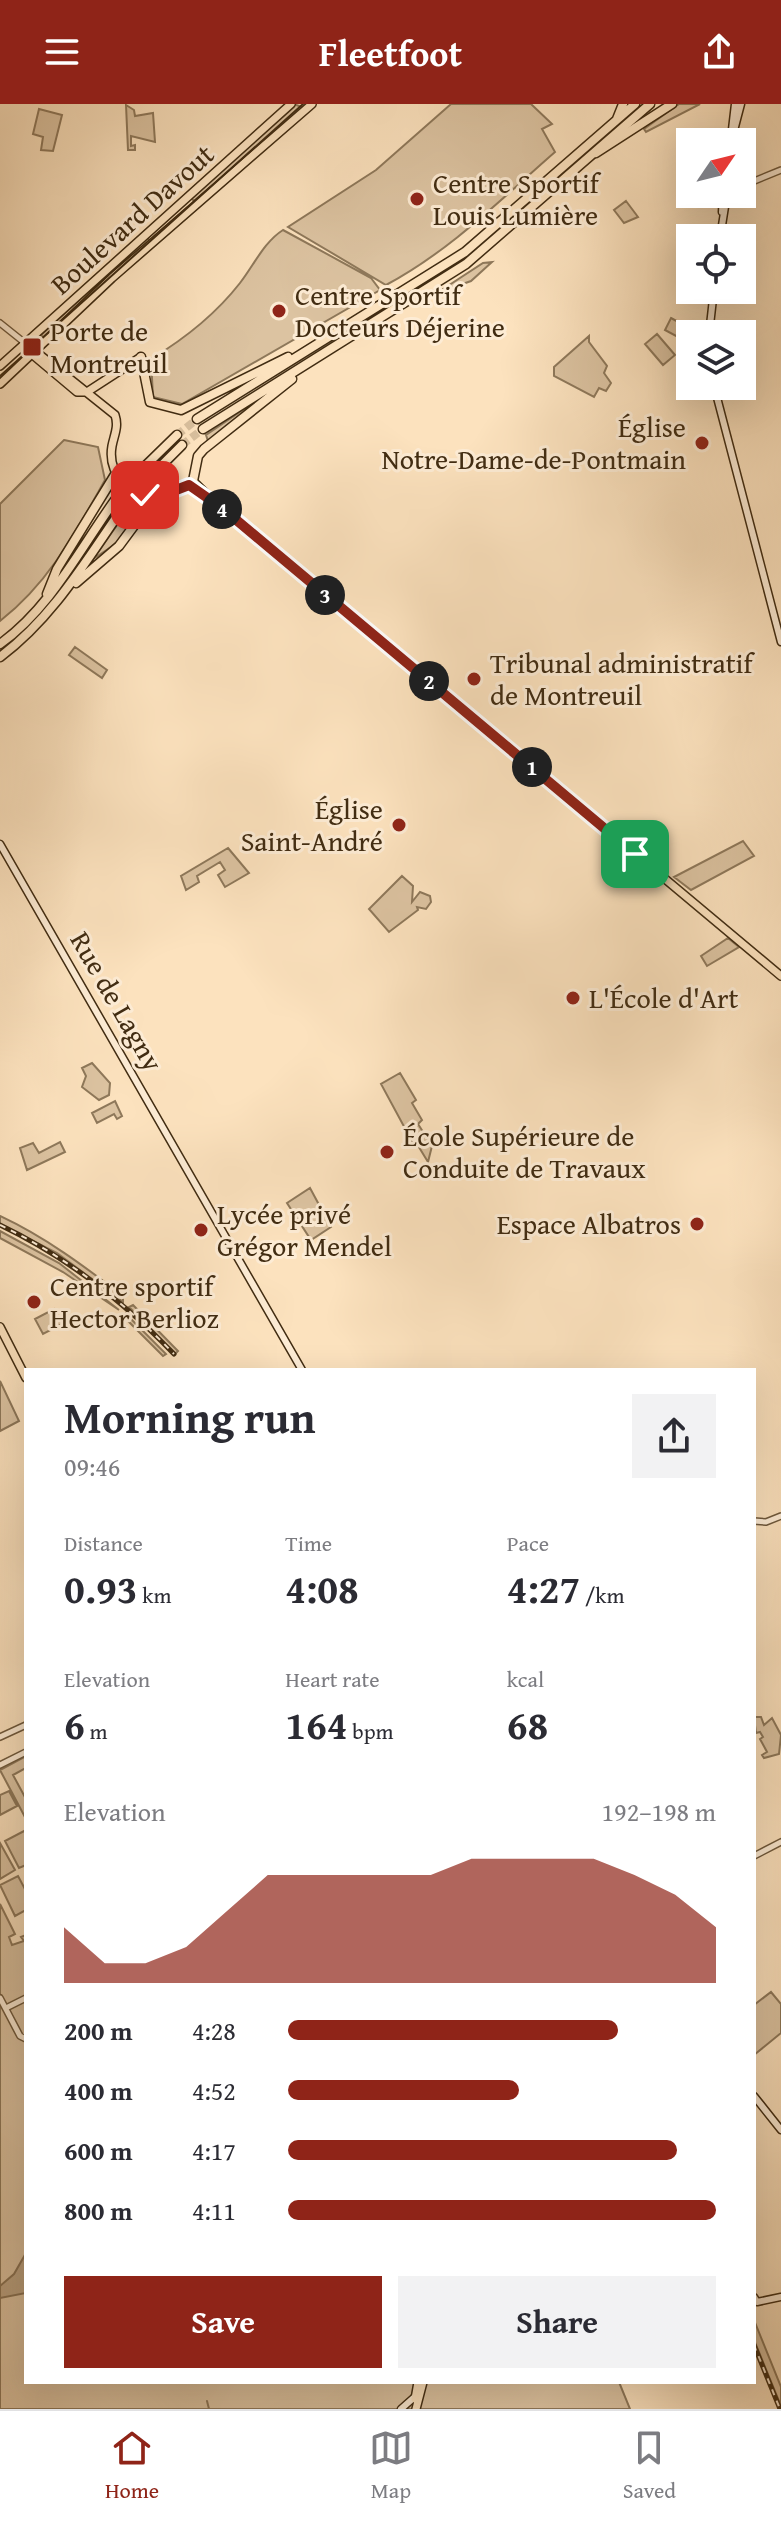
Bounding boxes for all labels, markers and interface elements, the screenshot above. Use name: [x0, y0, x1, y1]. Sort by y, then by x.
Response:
text: Fleetfoot: [319, 26, 462, 79]
icon: menu: [40, 30, 84, 74]
icon: share: [697, 30, 741, 74]
north arrow: [676, 128, 756, 208]
map controls: [676, 128, 756, 400]
street label: Boulevard Davout: [41, 134, 223, 303]
place label: Centre Sportif Louis Lumière: [433, 162, 602, 235]
marker: Centre Sportif Louis Lumière: [408, 190, 426, 208]
button: locate: [676, 224, 756, 304]
place label: Centre Sportif Docteurs Déjerine: [295, 274, 505, 347]
marker: Centre Sportif Docteurs Déjerine: [270, 302, 288, 320]
place label: Porte de Montreuil: [50, 310, 168, 383]
button: layers: [676, 320, 756, 400]
marker: Porte de Montreuil: [21, 336, 43, 358]
place label: Église Notre-Dame-de-Pontmain: [381, 406, 686, 479]
marker: Église Notre-Dame-de-Pontmain: [693, 434, 711, 452]
pin: [111, 461, 179, 529]
icon: check: [123, 473, 167, 517]
pin: 4: [202, 489, 242, 529]
text: 4: [216, 493, 228, 525]
pin: 3: [305, 575, 345, 615]
text: 3: [319, 579, 331, 611]
place label: Tribunal administratif de Montreuil: [490, 642, 755, 715]
pin: 2: [409, 661, 449, 701]
text: 2: [423, 665, 435, 697]
marker: Tribunal administratif de Montreuil: [465, 670, 483, 688]
pin: 1: [512, 747, 552, 787]
text: 1: [526, 751, 538, 783]
place label: Église Saint-André: [241, 788, 383, 861]
marker: Église Saint-André: [390, 816, 408, 834]
pin: [601, 820, 669, 888]
icon: arrive: [613, 832, 657, 876]
street label: Rue de Lagny: [61, 923, 174, 1078]
place label: L'École d'Art: [589, 977, 739, 1018]
marker: L'École d'Art: [564, 989, 582, 1007]
place label: École Supérieure de Conduite de Travaux: [403, 1115, 646, 1188]
marker: École Supérieure de Conduite de Travaux: [378, 1143, 396, 1161]
place label: Lycée privé Grégor Mendel: [217, 1193, 392, 1266]
place label: Espace Albatros: [497, 1203, 681, 1244]
marker: Espace Albatros: [688, 1215, 706, 1233]
marker: Lycée privé Grégor Mendel: [192, 1221, 210, 1239]
place label: Centre sportif Hector Berlioz: [50, 1265, 219, 1338]
marker: Centre sportif Hector Berlioz: [25, 1293, 43, 1311]
text: Morning run: [64, 1385, 315, 1449]
button: share: [632, 1394, 716, 1478]
text: 09:46: [64, 1447, 120, 1486]
text: Distance: [64, 1527, 143, 1559]
text: Time: [285, 1527, 332, 1559]
text: Pace: [507, 1527, 549, 1559]
text: 0.93: [64, 1559, 137, 1618]
text: 4:08: [285, 1559, 359, 1618]
text: 4:27: [507, 1559, 580, 1618]
text: km: [137, 1579, 171, 1611]
text: /km: [580, 1579, 625, 1611]
text: Elevation: [64, 1663, 150, 1695]
text: Heart rate: [285, 1663, 380, 1695]
text: kcal: [507, 1663, 544, 1695]
text: 6: [64, 1695, 85, 1754]
text: 164: [285, 1695, 348, 1754]
text: 68: [507, 1695, 548, 1754]
text: m: [85, 1715, 108, 1747]
text: bpm: [348, 1715, 394, 1747]
text: Elevation: [64, 1792, 166, 1831]
text: 192–198 m: [602, 1792, 716, 1831]
text: 200 m: [64, 2011, 132, 2050]
text: 4:28: [192, 2011, 236, 2050]
text: 400 m: [64, 2071, 132, 2110]
text: 4:52: [192, 2071, 236, 2110]
text: 600 m: [64, 2131, 132, 2170]
text: 4:17: [192, 2131, 236, 2170]
text: 800 m: [64, 2191, 132, 2230]
text: 4:11: [192, 2191, 236, 2230]
button: Save: [64, 2276, 382, 2368]
button: Share: [398, 2276, 716, 2368]
tab: Home: [105, 2426, 159, 2506]
tab: Map: [369, 2426, 413, 2506]
tab: Saved: [623, 2426, 676, 2506]

